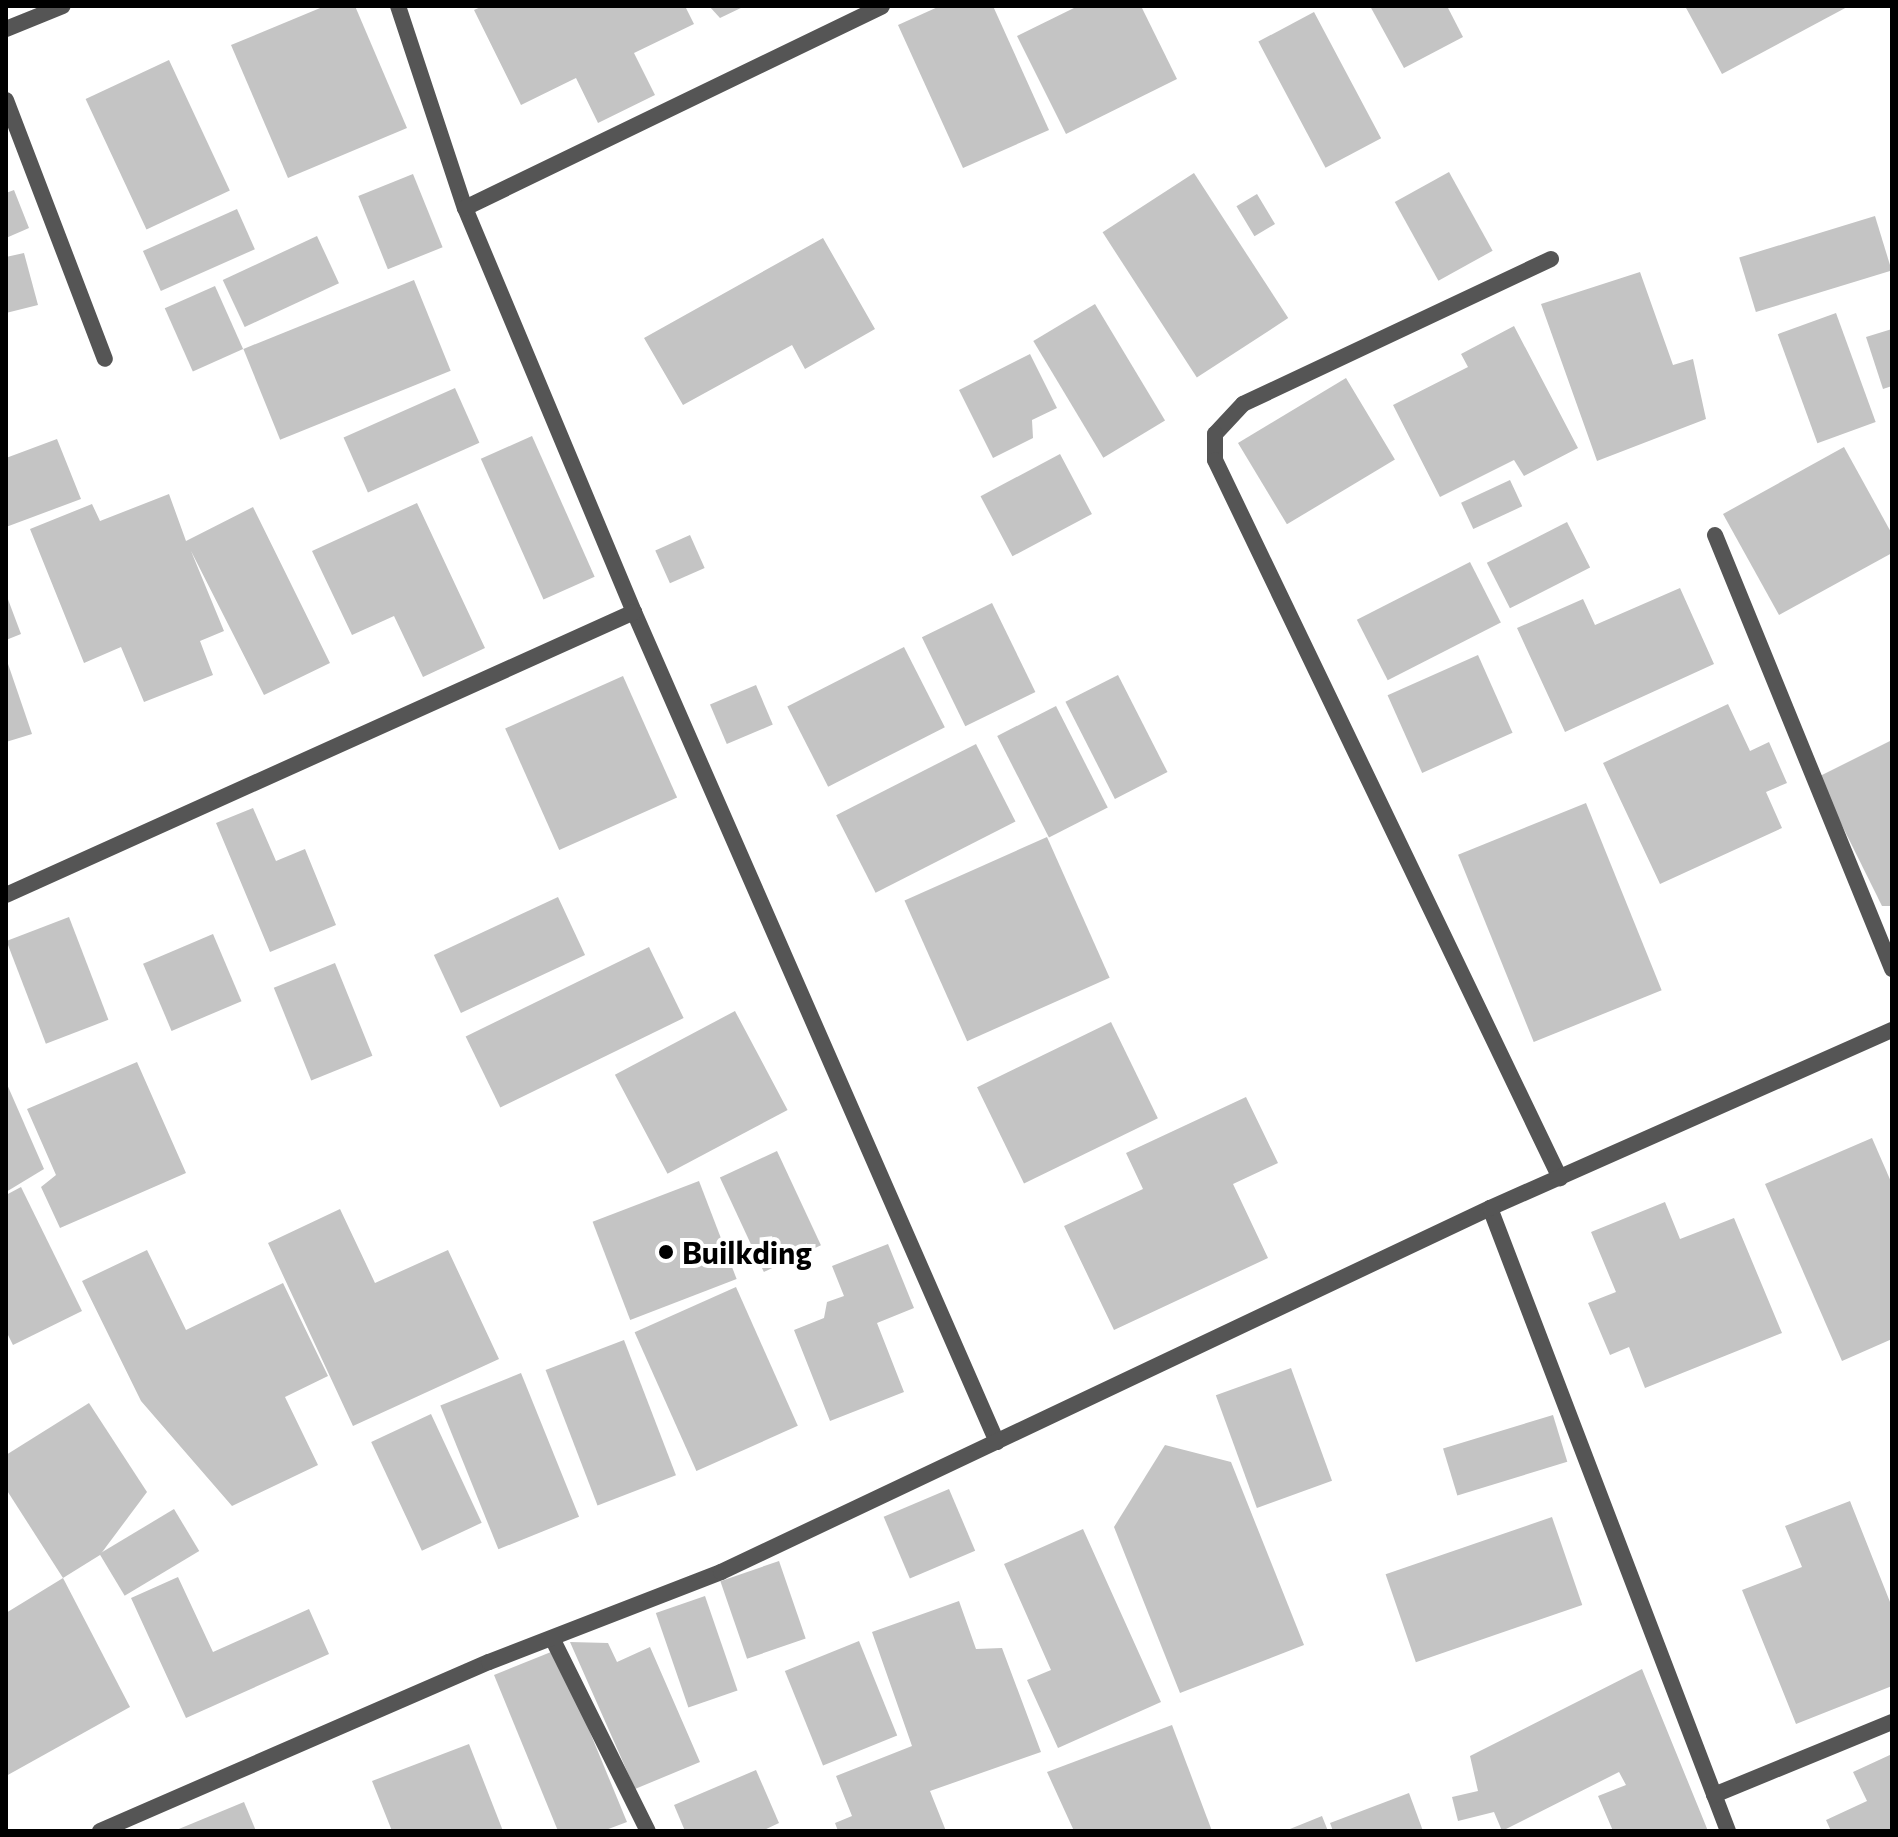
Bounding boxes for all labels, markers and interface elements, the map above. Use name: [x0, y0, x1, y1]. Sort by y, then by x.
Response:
place label: Builkding: [682, 1234, 812, 1270]
marker: Builkding: [657, 1243, 675, 1261]

